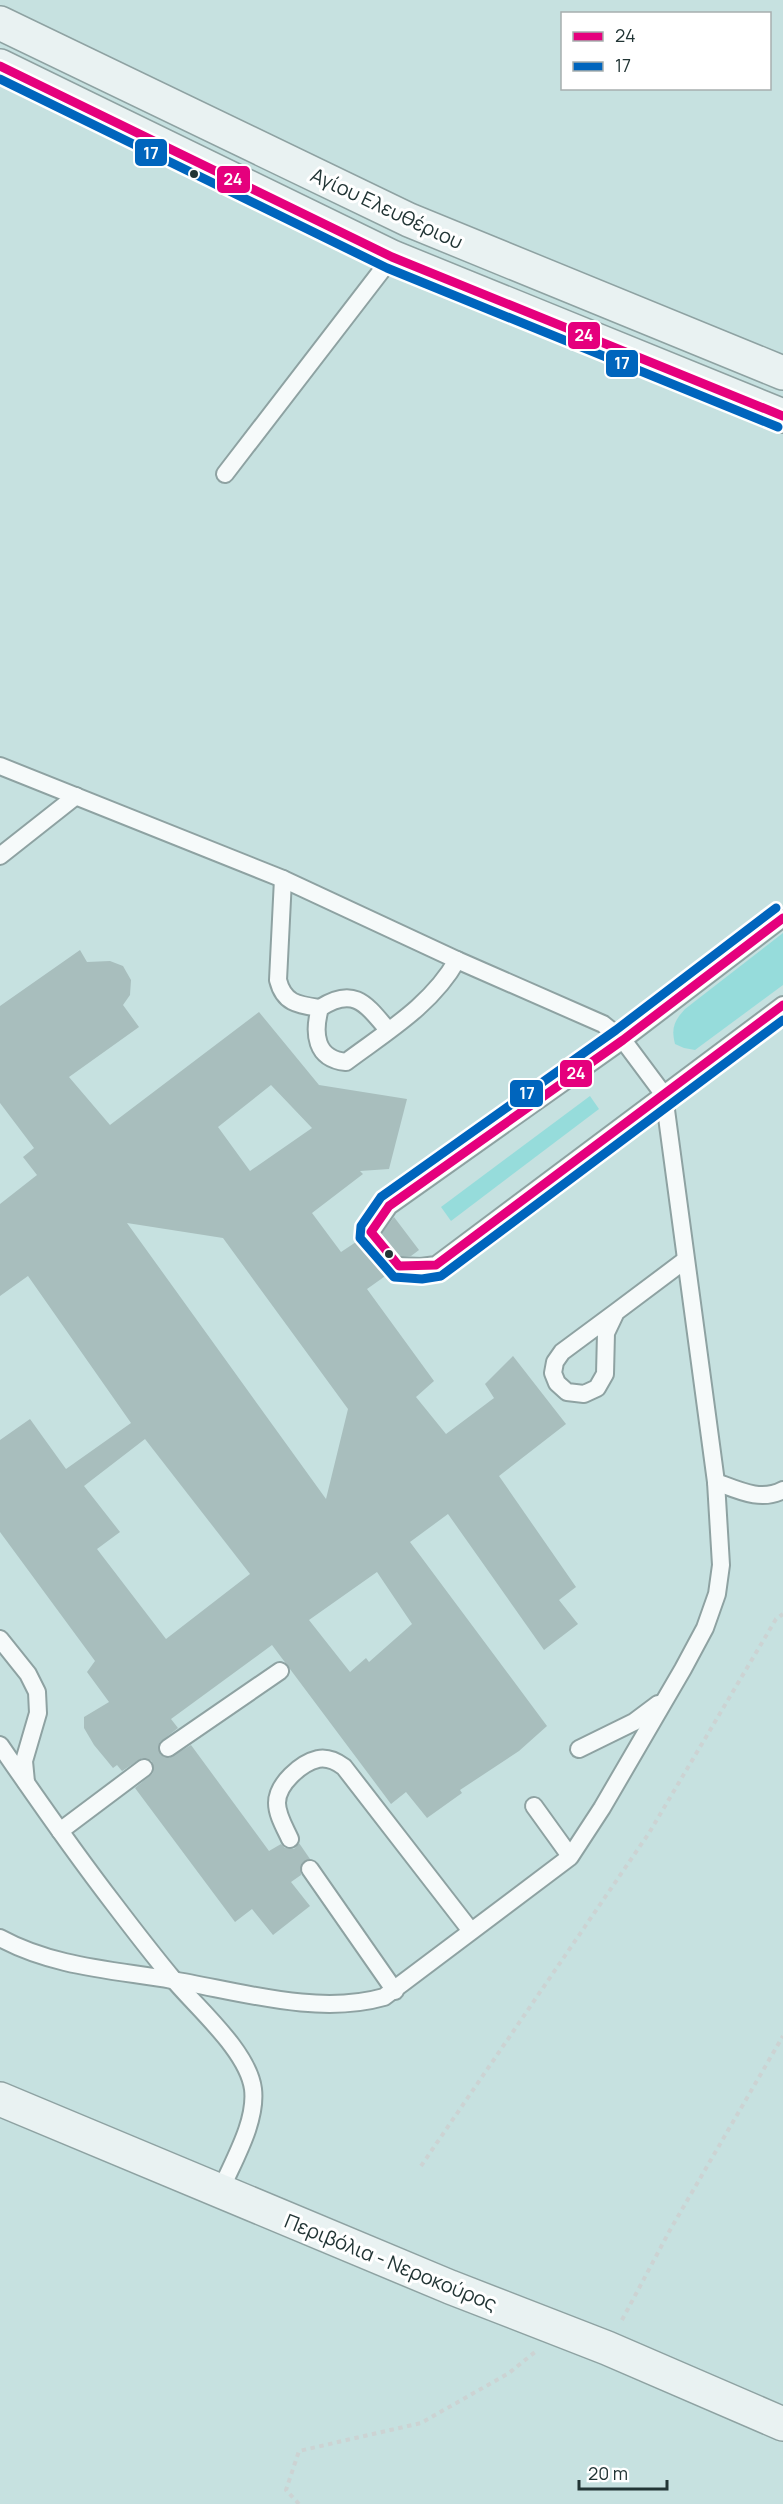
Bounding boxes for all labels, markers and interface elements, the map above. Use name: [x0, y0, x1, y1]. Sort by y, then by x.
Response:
legend: [561, 12, 771, 90]
text: 24: [615, 23, 636, 47]
text: 17: [615, 53, 631, 77]
line badge: 17: [134, 138, 168, 167]
text: 17: [143, 142, 159, 164]
street label: Αγίου Ελευθέριου: [307, 161, 467, 255]
line badge: 24: [216, 165, 251, 194]
unlabelled marker: [188, 168, 200, 180]
text: 24: [224, 168, 242, 190]
line badge: 24: [567, 321, 601, 350]
text: 24: [575, 324, 593, 346]
line badge: 17: [605, 349, 639, 378]
text: 17: [614, 352, 630, 374]
line badge: 24: [559, 1059, 593, 1088]
text: 24: [567, 1062, 585, 1084]
line badge: 17: [509, 1079, 544, 1108]
text: 17: [519, 1082, 535, 1104]
unlabelled marker: [383, 1248, 395, 1260]
street label: Περιβόλια - Νεροκούρος: [281, 2207, 501, 2317]
scale bar: [579, 2453, 668, 2491]
text: 20 m: [588, 2461, 628, 2485]

